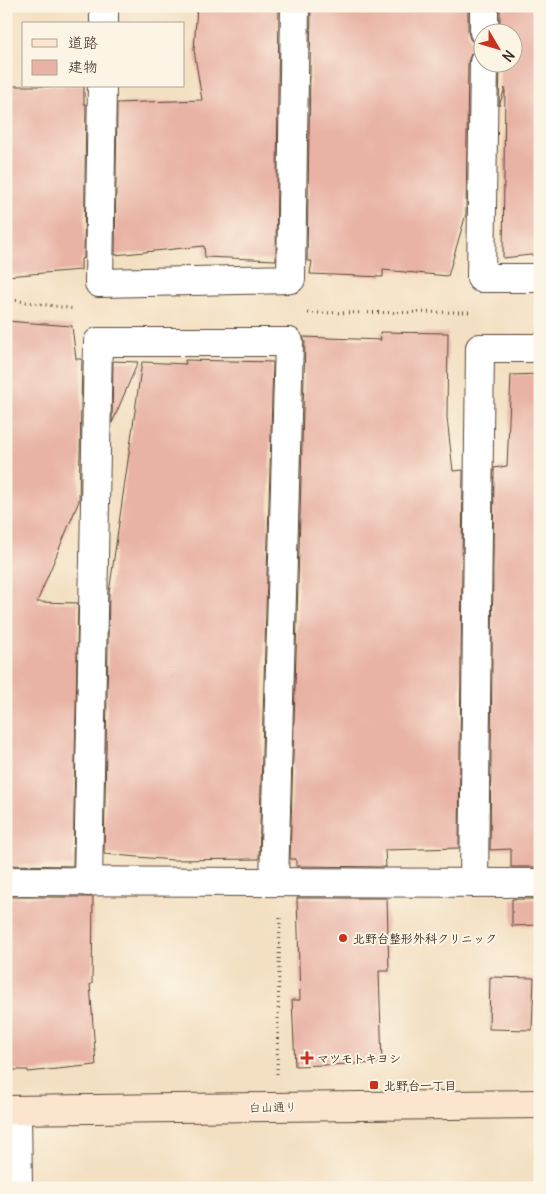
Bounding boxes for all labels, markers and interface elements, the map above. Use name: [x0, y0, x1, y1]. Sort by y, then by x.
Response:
legend: [22, 22, 185, 88]
north arrow: [474, 22, 524, 72]
text: 道路: [68, 33, 98, 52]
text: N: [498, 47, 518, 65]
text: 建物: [68, 57, 98, 76]
place label: 北野台整形外科クリニック: [353, 931, 497, 946]
marker: 北野台整形外科クリニック: [337, 932, 349, 944]
place label: マツモトキヨシ: [317, 1051, 401, 1066]
marker: マツモトキヨシ: [301, 1052, 313, 1064]
place label: 北野台一丁目: [384, 1078, 456, 1093]
marker: 北野台一丁目: [368, 1079, 380, 1091]
street label: 白山通り: [249, 1099, 297, 1115]

